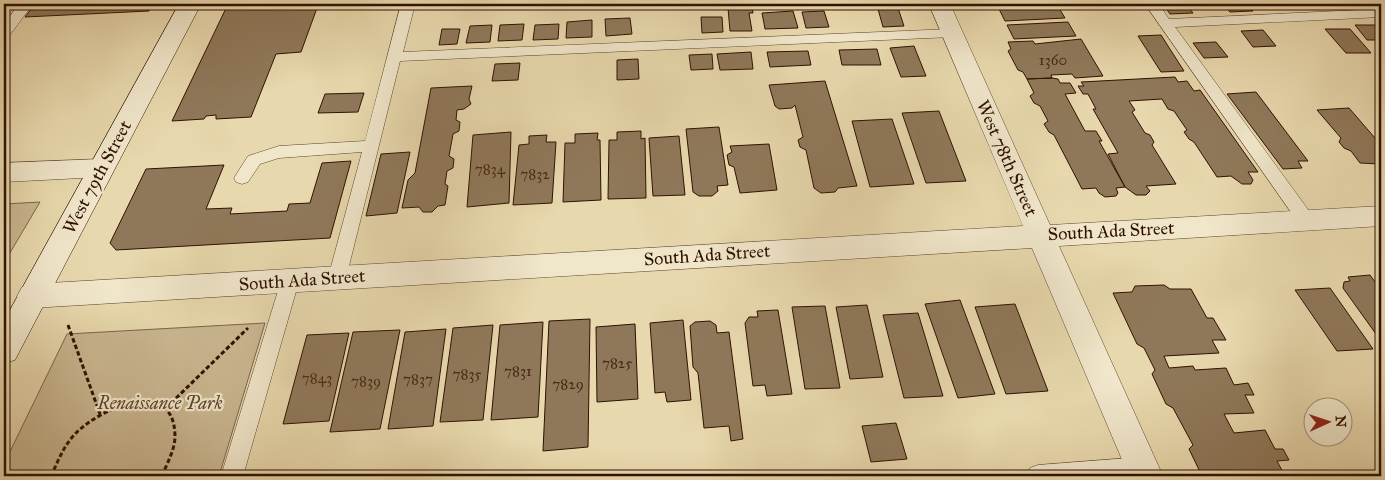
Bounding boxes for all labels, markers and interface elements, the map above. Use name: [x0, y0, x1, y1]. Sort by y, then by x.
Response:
house number: 1360: [1039, 51, 1067, 69]
street label: West 78th Street: [972, 97, 1043, 220]
street label: West 79th Street: [58, 116, 136, 237]
house number: 7834: [475, 160, 506, 178]
house number: 7832: [520, 165, 550, 183]
street label: South Ada Street: [1047, 217, 1175, 245]
street label: South Ada Street: [643, 240, 772, 270]
street label: South Ada Street: [238, 265, 367, 295]
house number: 7825: [602, 354, 632, 372]
house number: 7831: [504, 362, 532, 380]
house number: 7835: [453, 365, 482, 383]
house number: 7843: [302, 369, 332, 387]
house number: 7837: [403, 370, 433, 388]
house number: 7839: [351, 372, 381, 390]
house number: 7829: [552, 375, 584, 393]
park label: Renaissance Park: [96, 392, 223, 414]
north arrow: [1302, 398, 1352, 448]
text: N: [1332, 415, 1349, 428]

